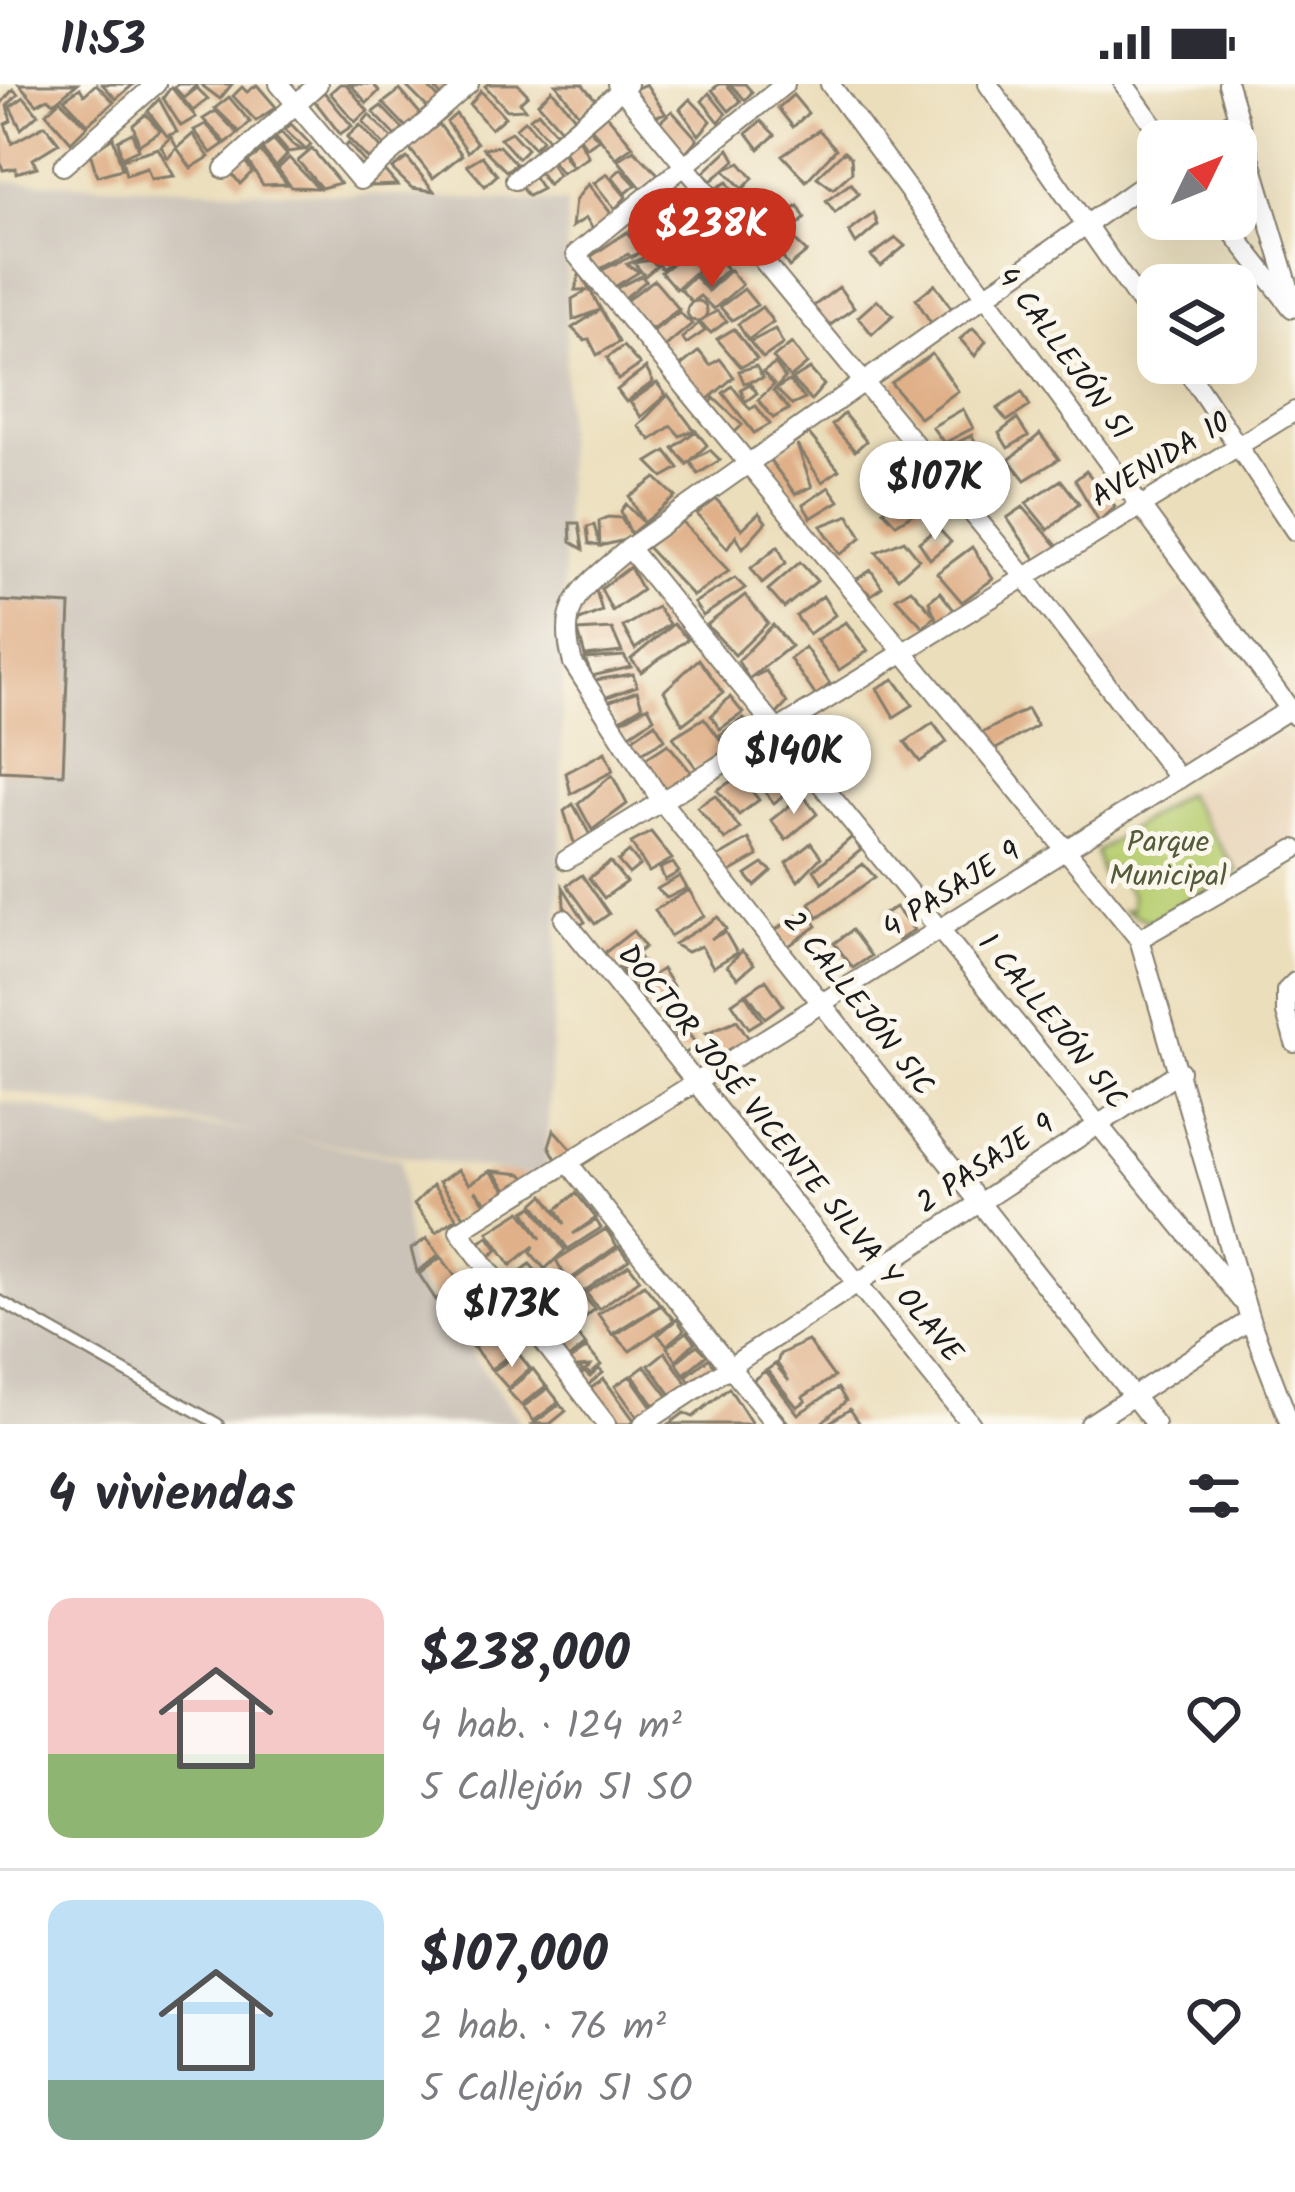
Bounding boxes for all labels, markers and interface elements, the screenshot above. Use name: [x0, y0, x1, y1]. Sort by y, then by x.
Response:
text: 11:53: [60, 6, 146, 78]
north arrow: [1137, 120, 1257, 240]
map controls: [1137, 120, 1257, 384]
pin: $238K: [628, 188, 796, 290]
text: $238K: [655, 196, 769, 258]
street label: 4 CALLEJÓN 51: [984, 257, 1143, 451]
button: layers: [1137, 264, 1257, 384]
street label: AVENIDA 10: [1082, 400, 1240, 521]
pin: $107K: [851, 441, 1019, 543]
text: $107K: [887, 449, 983, 511]
pin: $140K: [710, 715, 878, 817]
text: $140K: [744, 723, 844, 785]
park label: Parque Municipal: [1109, 819, 1227, 901]
street label: 4 PASAJE 9: [873, 829, 1031, 952]
street label: 2 CALLEJÓN 51C: [769, 901, 945, 1107]
street label: 1 CALLEJÓN 51C: [965, 923, 1138, 1121]
street label: DOCTOR JOSÉ VICENTE SILVA Y OLAVE: [605, 934, 975, 1376]
street label: 2 PASAJE 9: [907, 1102, 1065, 1227]
pin: $173K: [428, 1268, 596, 1370]
text: $173K: [463, 1276, 561, 1338]
text: 4 viviendas: [48, 1456, 295, 1537]
icon: filters: [1181, 1463, 1247, 1529]
text: $238,000: [420, 1616, 630, 1697]
icon: home: [144, 1646, 288, 1790]
icon: heart: [1181, 1685, 1247, 1751]
text: 4 hab. · 124 m²: [420, 1697, 682, 1759]
text: 5 Callejón 51 SO: [420, 1759, 692, 1821]
text: $107,000: [420, 1917, 608, 1998]
icon: home: [144, 1948, 288, 2092]
icon: heart: [1181, 1987, 1247, 2053]
text: 2 hab. · 76 m²: [420, 1998, 666, 2060]
text: 5 Callejón 51 SO: [420, 2060, 692, 2122]

